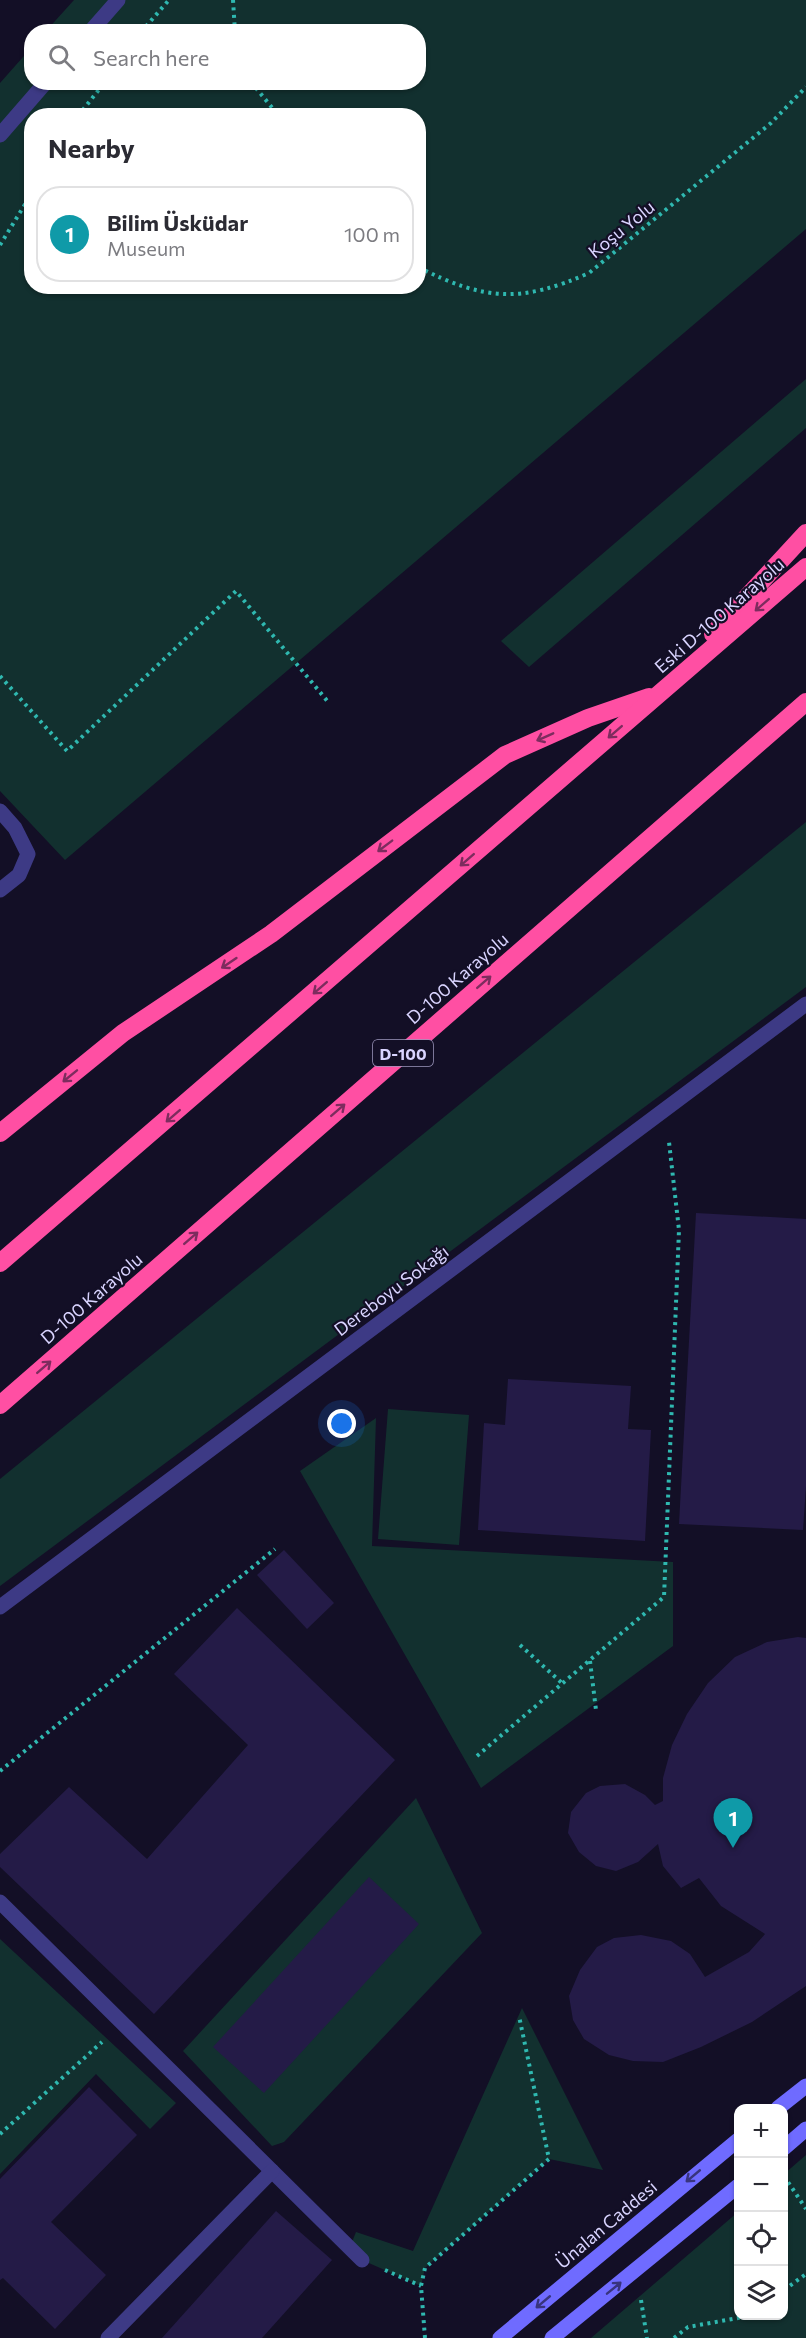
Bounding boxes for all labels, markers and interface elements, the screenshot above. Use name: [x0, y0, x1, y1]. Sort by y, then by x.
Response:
search box: [24, 24, 426, 90]
icon: search: [45, 41, 78, 74]
text: Search here: [93, 44, 209, 71]
text: Nearby: [48, 132, 135, 163]
street label: Koşu Yolu: [583, 196, 659, 262]
text: Bilim Üsküdar: [107, 209, 248, 236]
text: 1: [65, 222, 74, 246]
text: 100 m: [344, 222, 400, 246]
text: Museum: [107, 236, 186, 260]
street label: Eski D-100 Karayolu: [650, 553, 788, 677]
one-way arrow: [754, 599, 770, 612]
one-way arrow: [608, 725, 623, 739]
one-way arrow: [537, 732, 555, 743]
one-way arrow: [377, 839, 393, 852]
one-way arrow: [460, 853, 475, 867]
street label: D-100 Karayolu: [402, 928, 512, 1028]
one-way arrow: [221, 957, 237, 969]
one-way arrow: [476, 975, 492, 988]
one-way arrow: [313, 981, 328, 995]
road number: D-100: [373, 1040, 433, 1066]
one-way arrow: [62, 1069, 78, 1082]
one-way arrow: [330, 1103, 345, 1117]
one-way arrow: [166, 1109, 181, 1123]
one-way arrow: [183, 1231, 198, 1245]
street label: Dereboyu Sokağı: [329, 1240, 453, 1340]
street label: D-100 Karayolu: [36, 1248, 146, 1348]
one-way arrow: [36, 1360, 51, 1374]
your location: [327, 1409, 356, 1438]
pin: 1: [714, 1798, 752, 1848]
map controls: [734, 2104, 788, 2320]
button: +: [734, 2104, 788, 2158]
button: −: [734, 2158, 788, 2212]
one-way arrow: [685, 2170, 701, 2183]
street label: Ünalan Caddesi: [551, 2175, 661, 2273]
button: locate: [734, 2212, 788, 2266]
button: layers: [734, 2266, 788, 2320]
one-way arrow: [606, 2282, 622, 2295]
one-way arrow: [535, 2295, 551, 2308]

